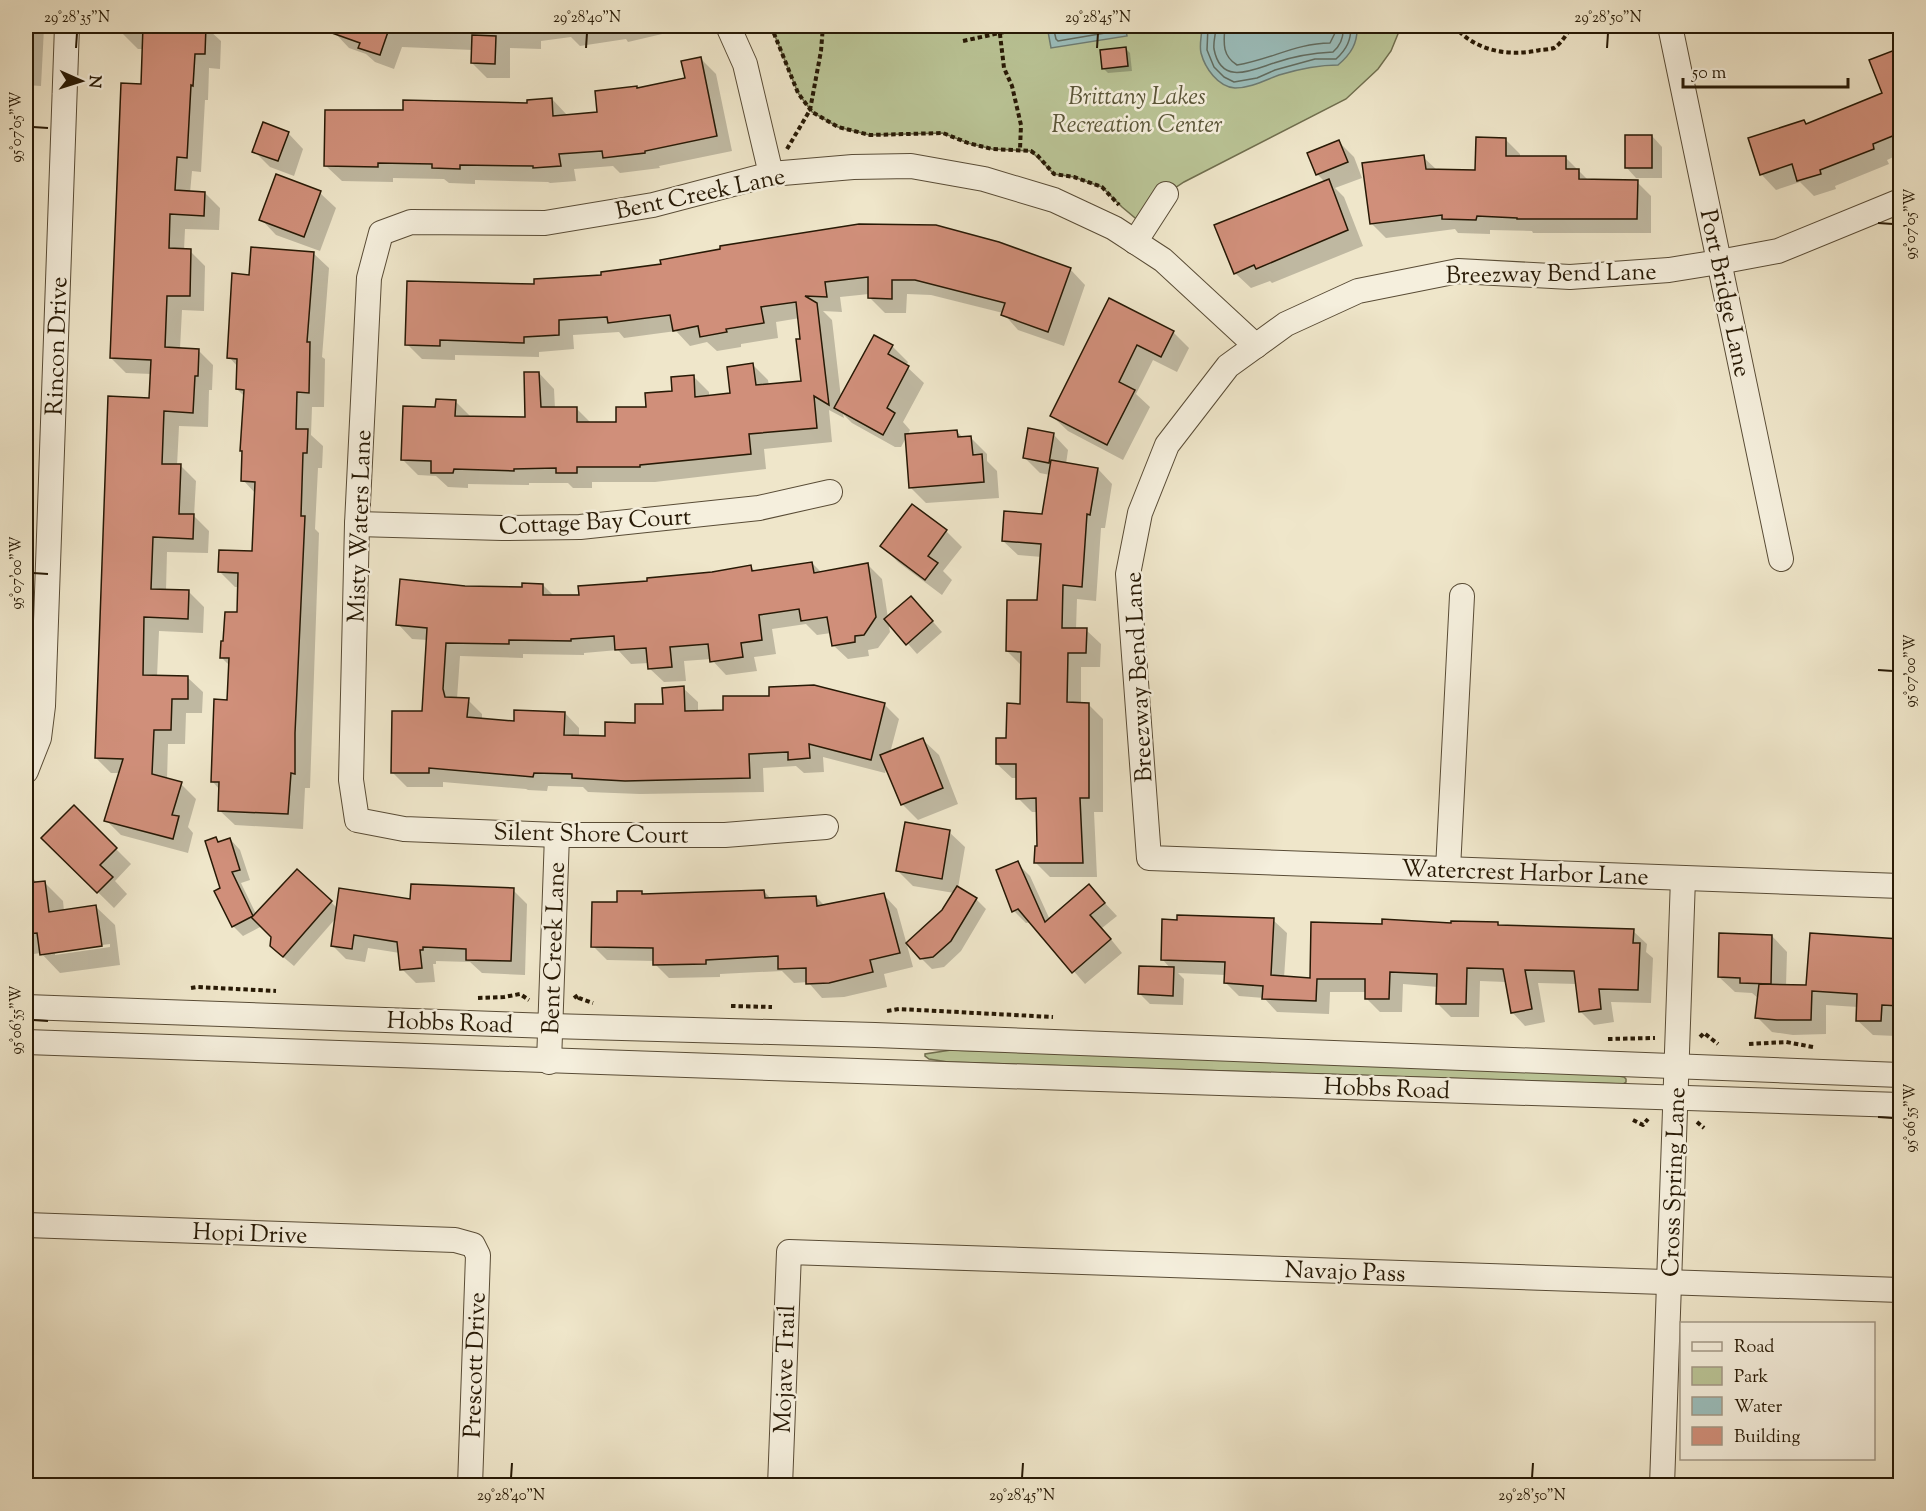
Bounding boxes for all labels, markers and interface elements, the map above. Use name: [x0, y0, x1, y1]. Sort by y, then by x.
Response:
text: 29°28'35"N: [44, 8, 110, 29]
text: 29°28'40"N: [553, 8, 621, 29]
text: 29°28'45"N: [1065, 8, 1131, 29]
text: 29°28'50"N: [1574, 8, 1642, 29]
north arrow: [51, 51, 111, 111]
scale bar: [1683, 51, 1848, 89]
text: 50 m: [1691, 61, 1727, 87]
text: N: [82, 75, 105, 89]
park label: Brittany Lakes Recreation Center: [1052, 81, 1223, 143]
text: 95°07'05"W: [7, 91, 28, 162]
street label: Bent Creek Lane: [612, 160, 788, 230]
text: 95°07'05"W: [1901, 188, 1922, 259]
street label: Port Bridge Lane: [1690, 206, 1758, 380]
street label: Breezway Bend Lane: [1445, 256, 1657, 294]
street label: Rincon Drive: [39, 276, 77, 416]
street label: Misty Waters Lane: [341, 429, 381, 623]
street label: Cottage Bay Court: [498, 501, 692, 545]
text: 95°07'00"W: [7, 536, 28, 610]
street label: Breezway Bend Lane: [1118, 571, 1162, 783]
text: 95°07'00"W: [1901, 634, 1922, 708]
street label: Silent Shore Court: [493, 816, 689, 854]
street label: Watercrest Harbor Lane: [1401, 853, 1649, 895]
street label: Bent Creek Lane: [535, 861, 575, 1035]
text: 95°06'55"W: [7, 985, 28, 1055]
street label: Hobbs Road: [386, 1005, 514, 1043]
street label: Hobbs Road: [1323, 1071, 1451, 1109]
text: 95°06'55"W: [1901, 1083, 1922, 1153]
street label: Cross Spring Lane: [1655, 1087, 1695, 1278]
street label: Hopi Drive: [192, 1216, 308, 1254]
street label: Navajo Pass: [1284, 1254, 1406, 1292]
street label: Prescott Drive: [456, 1292, 496, 1439]
street label: Mojave Trail: [767, 1304, 805, 1434]
legend: [1680, 1322, 1875, 1460]
text: Road: [1734, 1335, 1774, 1361]
text: Park: [1734, 1365, 1769, 1391]
text: Water: [1734, 1395, 1783, 1421]
text: Building: [1734, 1425, 1800, 1451]
text: 29°28'40"N: [477, 1486, 545, 1507]
text: 29°28'45"N: [989, 1486, 1055, 1507]
text: 29°28'50"N: [1498, 1486, 1566, 1507]

